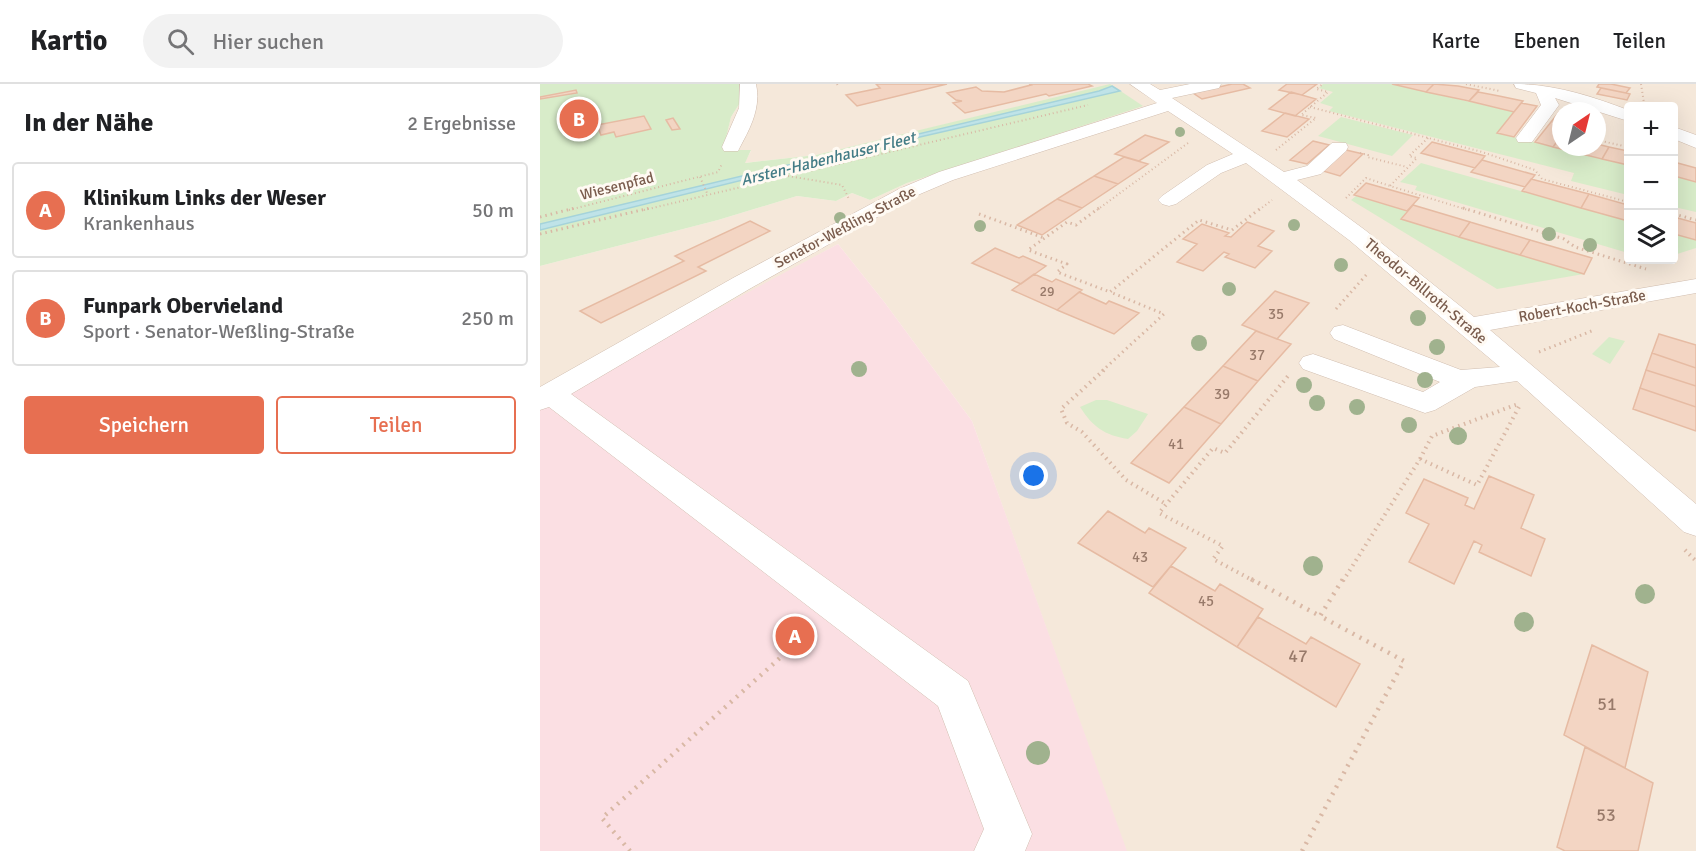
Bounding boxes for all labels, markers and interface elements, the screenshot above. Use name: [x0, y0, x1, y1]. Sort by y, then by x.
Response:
search box: [143, 14, 563, 68]
text: Kartio: [30, 24, 107, 58]
icon: search: [164, 25, 197, 58]
text: Hier suchen: [212, 28, 324, 55]
text: Karte: [1431, 28, 1480, 54]
text: Ebenen: [1513, 28, 1580, 54]
text: Teilen: [1613, 28, 1666, 54]
pin: B: [560, 96, 598, 141]
north arrow: [1552, 102, 1606, 156]
map controls: [1624, 102, 1678, 264]
button: +: [1624, 102, 1678, 156]
text: In der Nähe: [24, 107, 154, 139]
text: 2 Ergebnisse: [407, 111, 516, 136]
water label: Arsten-Habenhauser Fleet: [739, 127, 920, 190]
button: −: [1624, 156, 1678, 210]
street label: Wiesenpfad: [578, 168, 656, 204]
street label: Senator-Weßling-Straße: [771, 182, 919, 272]
text: Klinikum Links der Weser: [83, 184, 326, 211]
text: A: [39, 198, 52, 223]
text: 50 m: [472, 198, 514, 223]
button: layers: [1624, 210, 1678, 264]
text: Krankenhaus: [83, 211, 194, 236]
street label: Theodor-Billroth-Straße: [1361, 235, 1491, 347]
house number: 29: [1039, 283, 1055, 300]
street label: Robert-Koch-Straße: [1517, 286, 1647, 326]
text: Funpark Obervieland: [83, 292, 283, 319]
house number: 35: [1268, 305, 1284, 323]
text: B: [39, 306, 52, 331]
text: 250 m: [461, 306, 514, 331]
text: Sport · Senator-Weßling-Straße: [83, 319, 355, 344]
house number: 37: [1249, 346, 1265, 364]
house number: 39: [1214, 385, 1230, 403]
button: Speichern: [24, 396, 264, 454]
button: Teilen: [276, 396, 516, 454]
house number: 41: [1168, 435, 1184, 453]
your location: [1019, 461, 1048, 490]
house number: 43: [1132, 548, 1148, 566]
house number: 45: [1198, 592, 1214, 610]
pin: A: [776, 614, 814, 658]
house number: 47: [1288, 645, 1308, 667]
house number: 51: [1597, 693, 1617, 715]
house number: 53: [1596, 804, 1616, 826]

